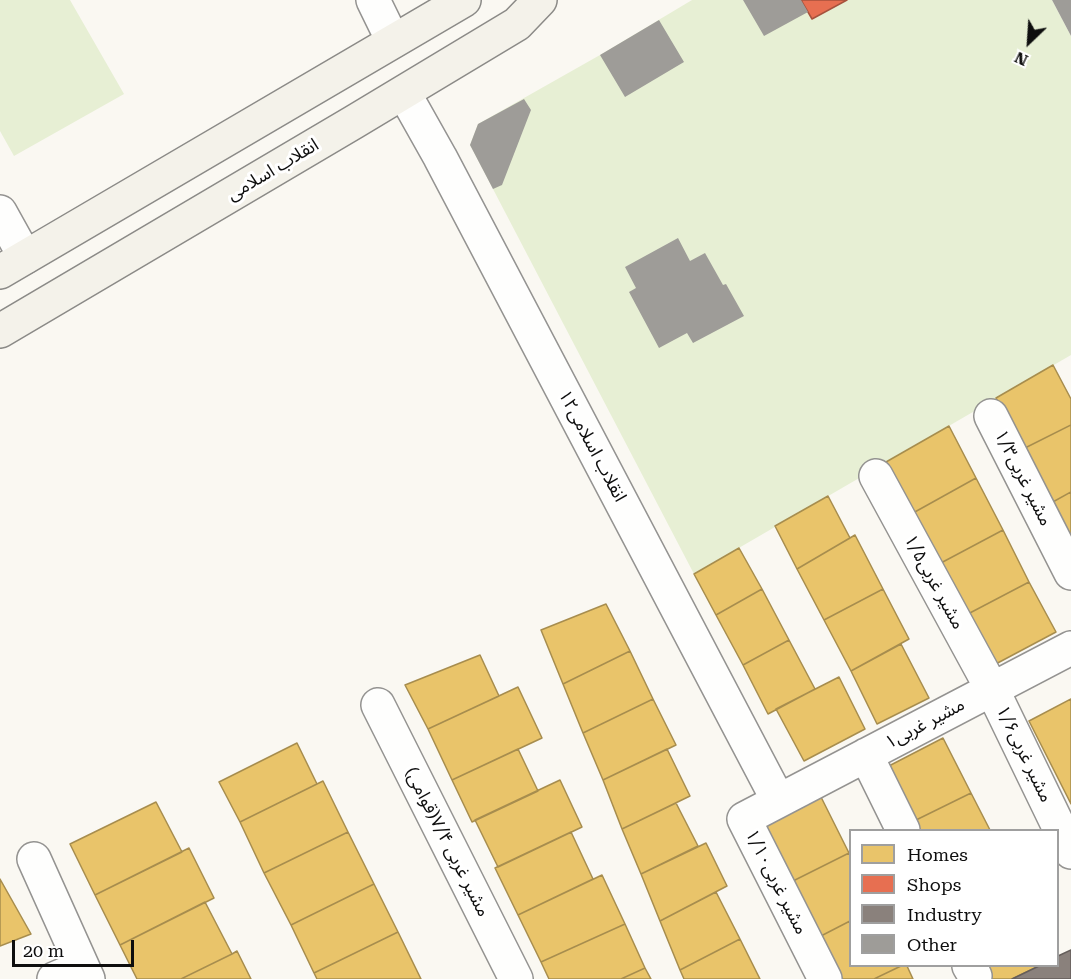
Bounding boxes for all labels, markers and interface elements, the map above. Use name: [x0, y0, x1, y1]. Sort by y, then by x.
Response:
north arrow: [999, 12, 1059, 72]
text: N: [1012, 48, 1031, 70]
street label: انقلاب اسلامی: [223, 134, 323, 206]
street label: انقلاب اسلامی۱۲: [553, 386, 631, 506]
street label: ۱/۳مشیر غربی: [990, 426, 1056, 530]
street label: ۱/۵مشیر غربی: [899, 531, 969, 633]
street label: مشیر غربی۱: [881, 694, 969, 754]
street label: ۱/۶مشیر غربی: [991, 702, 1057, 806]
street label: (قوامی)مشیر غربی ۷/۴: [400, 764, 494, 920]
street label: ۱/۱۰مشیر غربی: [740, 826, 812, 938]
legend: [849, 829, 1059, 967]
text: Homes: [907, 844, 968, 865]
text: Shops: [907, 874, 961, 895]
text: Industry: [907, 904, 982, 925]
scale bar: [15, 928, 136, 966]
text: Other: [907, 934, 957, 955]
text: 20 m: [23, 940, 64, 961]

